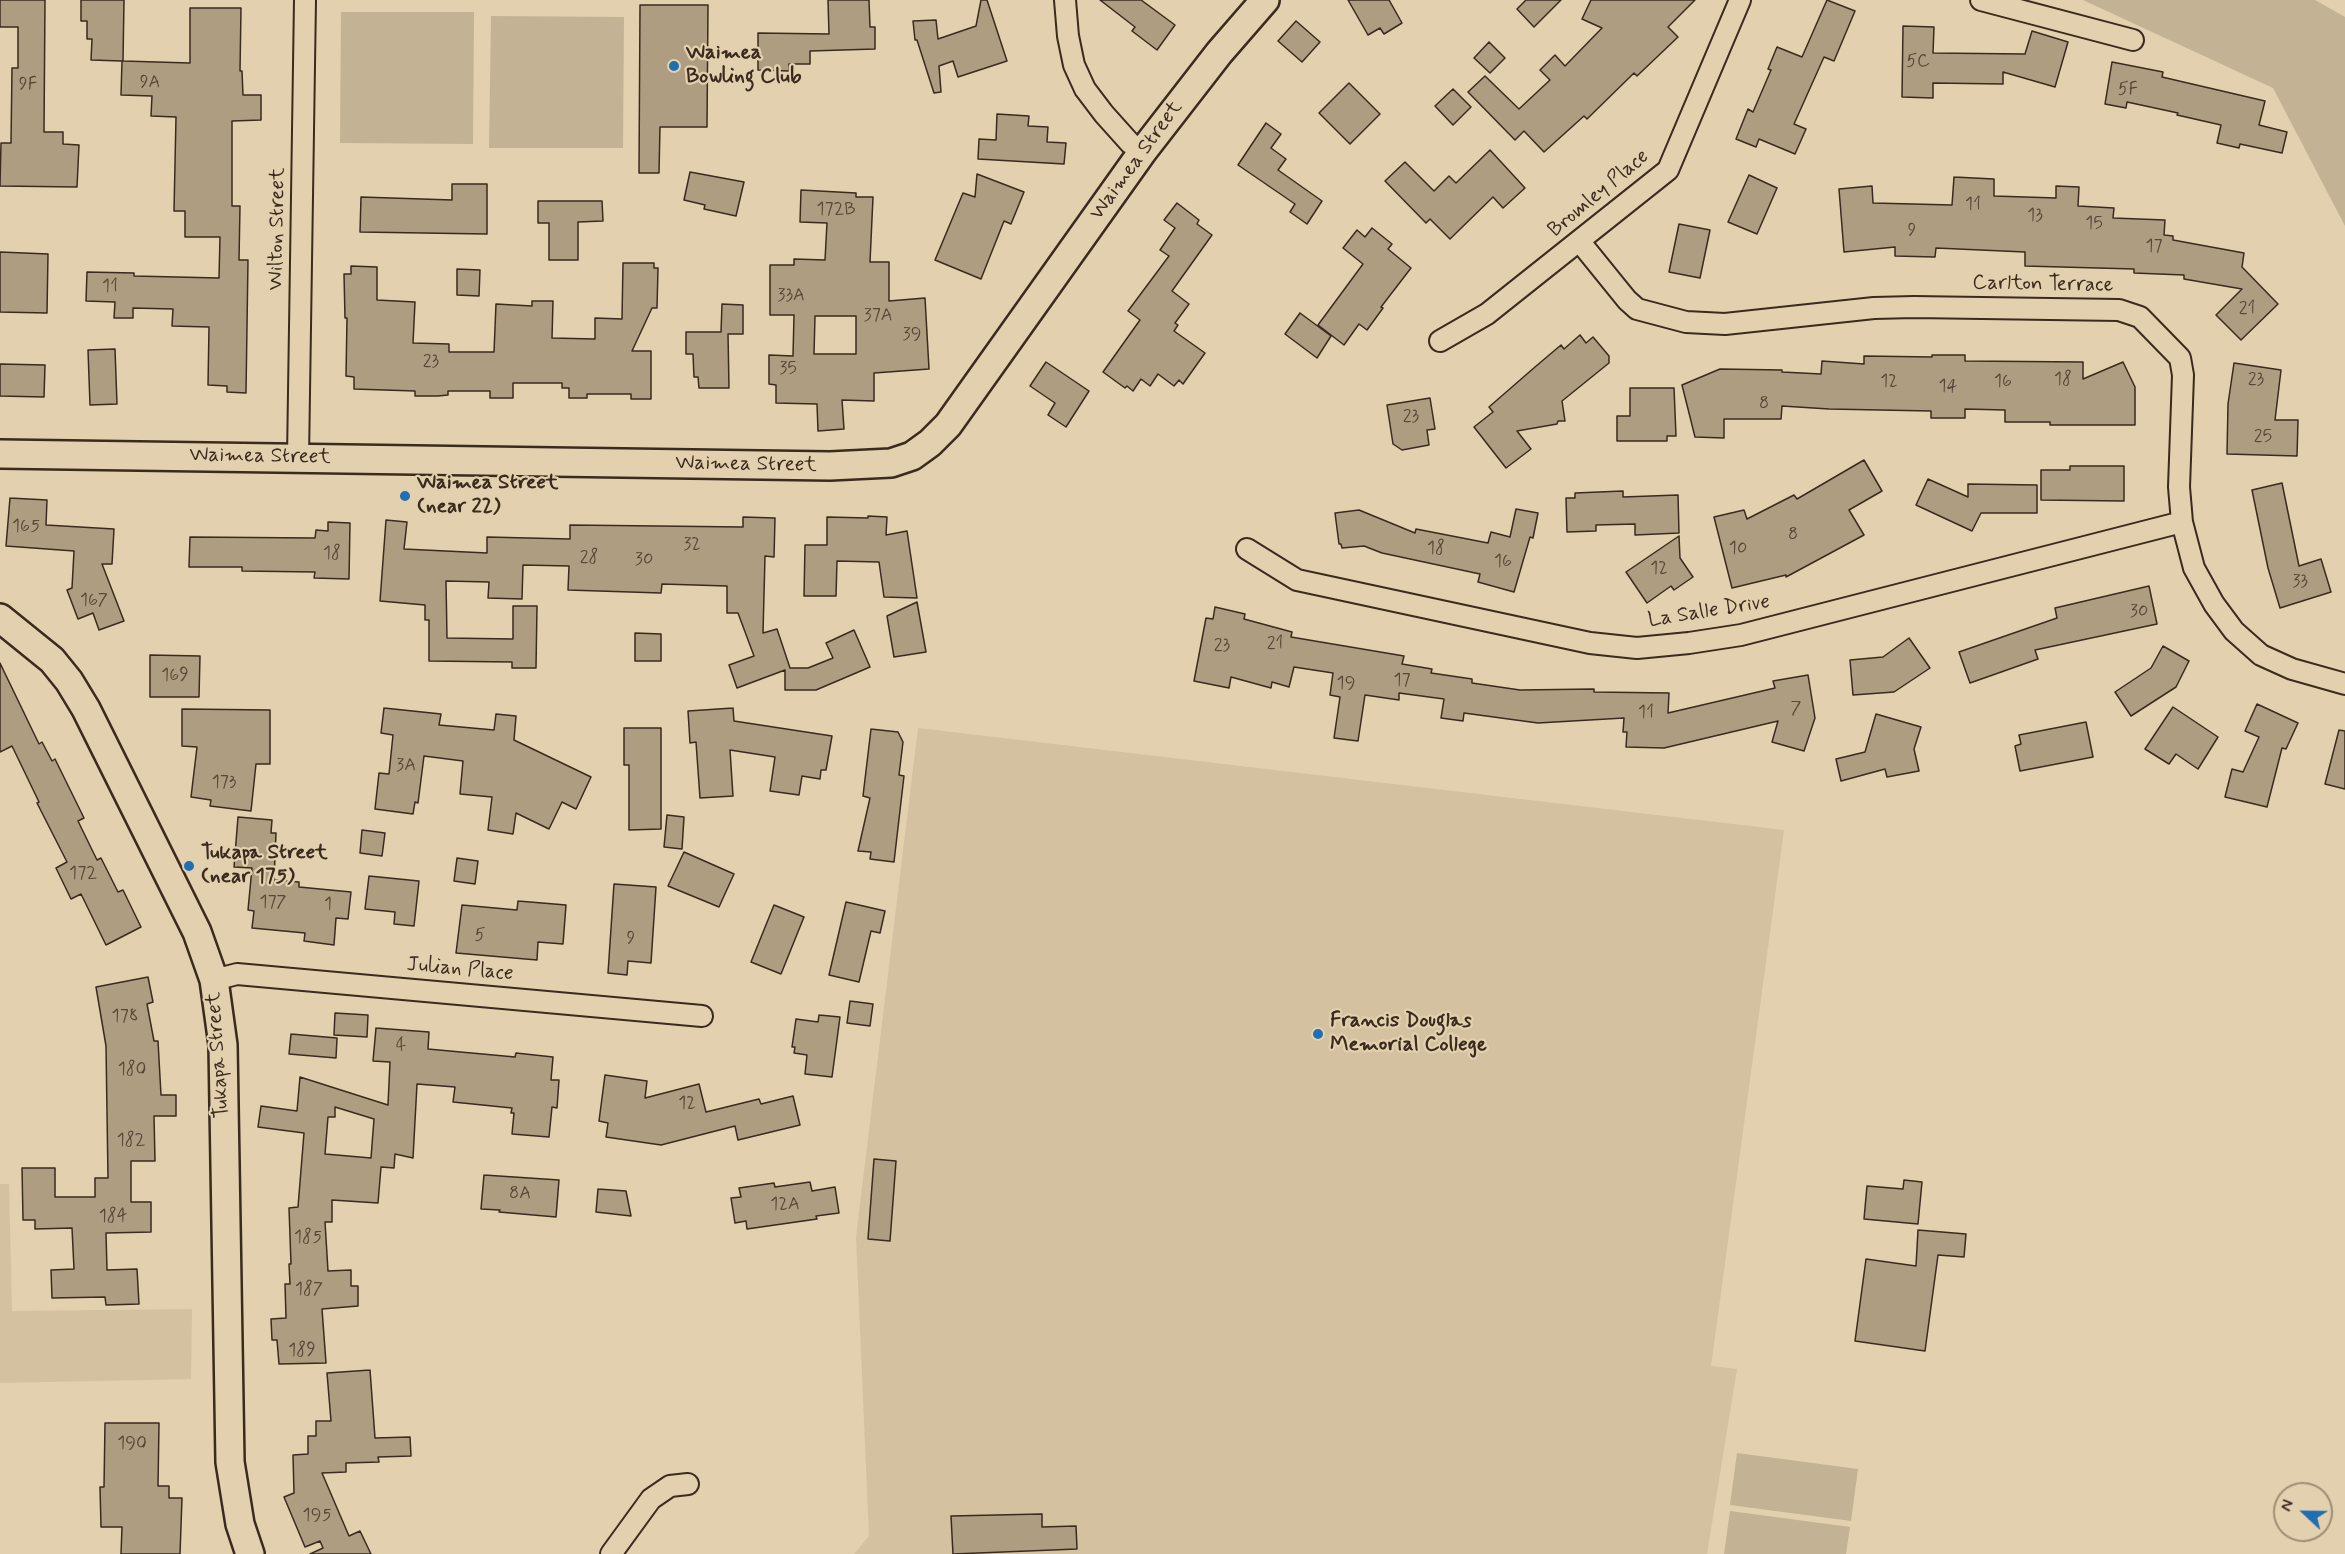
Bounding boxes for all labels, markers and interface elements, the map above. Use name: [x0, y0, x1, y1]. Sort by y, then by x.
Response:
place label: Waimea Bowling Club: [686, 41, 802, 91]
house number: 5C: [1906, 51, 1930, 73]
marker: Waimea Bowling Club: [667, 59, 681, 73]
house number: 9A: [140, 72, 160, 94]
house number: 9F: [19, 74, 37, 96]
house number: 5F: [2118, 79, 2138, 101]
street label: Waimea Street: [1085, 96, 1189, 226]
street label: Bromley Place: [1543, 145, 1655, 243]
street label: Wilton Street: [264, 167, 292, 291]
house number: 11: [1965, 194, 1981, 216]
house number: 172B: [816, 199, 856, 221]
house number: 13: [2027, 205, 2043, 227]
house number: 15: [2085, 213, 2103, 235]
house number: 9: [1908, 220, 1916, 242]
house number: 17: [2145, 236, 2163, 258]
street label: Carlton Terrace: [1972, 271, 2114, 299]
house number: 11: [102, 276, 118, 298]
house number: 33A: [777, 285, 805, 307]
house number: 21: [2239, 298, 2255, 320]
house number: 37A: [864, 305, 892, 327]
house number: 39: [903, 324, 921, 346]
house number: 23: [423, 351, 439, 373]
house number: 35: [779, 358, 797, 380]
house number: 18: [2054, 369, 2072, 391]
house number: 23: [2248, 369, 2264, 391]
house number: 12: [1880, 371, 1898, 393]
house number: 16: [1994, 371, 2012, 393]
house number: 14: [1939, 376, 1957, 398]
house number: 8: [1759, 393, 1769, 415]
house number: 23: [1403, 406, 1419, 428]
house number: 25: [2254, 426, 2272, 448]
street label: Waimea Street: [189, 443, 331, 471]
street label: Waimea Street: [675, 451, 817, 479]
place label: Waimea Street (near 22): [417, 471, 558, 521]
marker: Waimea Street (near 22): [398, 489, 412, 503]
house number: 165: [12, 516, 40, 538]
house number: 8: [1788, 524, 1798, 546]
house number: 32: [683, 534, 701, 556]
house number: 18: [1427, 538, 1445, 560]
house number: 10: [1729, 538, 1747, 560]
house number: 18: [323, 543, 341, 565]
house number: 28: [580, 547, 598, 569]
house number: 30: [635, 549, 653, 571]
house number: 16: [1494, 551, 1512, 573]
house number: 12: [1650, 558, 1668, 580]
house number: 33: [2292, 571, 2308, 593]
house number: 167: [80, 590, 108, 612]
street label: La Salle Drive: [1646, 590, 1772, 634]
house number: 30: [2130, 601, 2148, 623]
house number: 21: [1267, 633, 1283, 655]
house number: 23: [1214, 635, 1230, 657]
house number: 169: [161, 665, 189, 687]
house number: 17: [1393, 670, 1411, 692]
house number: 19: [1337, 673, 1355, 695]
house number: 7: [1791, 698, 1801, 720]
house number: 11: [1638, 702, 1654, 724]
house number: 3A: [396, 755, 416, 777]
house number: 173: [212, 772, 236, 794]
place label: Tukapa Street (near 175): [201, 841, 328, 891]
marker: Tukapa Street (near 175): [182, 859, 196, 873]
house number: 172: [69, 863, 97, 885]
house number: 177: [259, 892, 287, 914]
house number: 1: [324, 894, 332, 916]
house number: 5: [475, 925, 485, 947]
house number: 9: [627, 928, 635, 950]
street label: Julian Place: [406, 953, 514, 987]
street label: Tukapa Street: [202, 991, 236, 1119]
house number: 178: [112, 1006, 138, 1028]
place label: Francis Douglas Memorial College: [1330, 1009, 1487, 1059]
marker: Francis Douglas Memorial College: [1311, 1027, 1325, 1041]
house number: 4: [396, 1035, 406, 1057]
house number: 180: [118, 1059, 146, 1081]
house number: 12: [678, 1093, 696, 1115]
house number: 182: [117, 1130, 145, 1152]
house number: 8A: [509, 1183, 531, 1205]
house number: 12A: [770, 1194, 800, 1216]
house number: 184: [99, 1206, 127, 1228]
house number: 185: [294, 1227, 322, 1249]
house number: 187: [295, 1279, 323, 1301]
house number: 189: [288, 1340, 316, 1362]
house number: 190: [117, 1433, 147, 1455]
north arrow: [2273, 1482, 2333, 1542]
text: N: [2276, 1497, 2299, 1515]
house number: 195: [303, 1505, 331, 1527]

